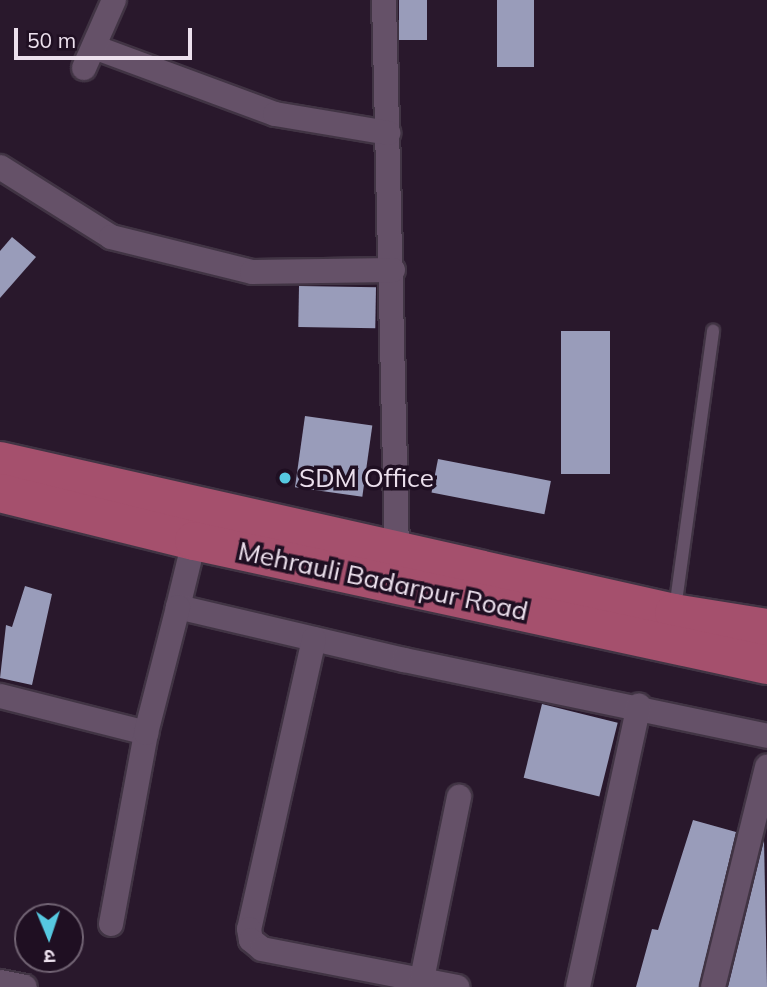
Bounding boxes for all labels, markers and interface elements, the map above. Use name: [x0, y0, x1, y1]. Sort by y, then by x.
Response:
scale bar: [18, 14, 196, 58]
text: 50 m: [27, 27, 76, 53]
place label: SDM Office: [299, 462, 434, 494]
marker: SDM Office: [277, 470, 293, 486]
street label: Mehrauli Badarpur Road: [235, 535, 531, 627]
north arrow: [14, 903, 84, 973]
text: उ: [44, 945, 56, 969]

